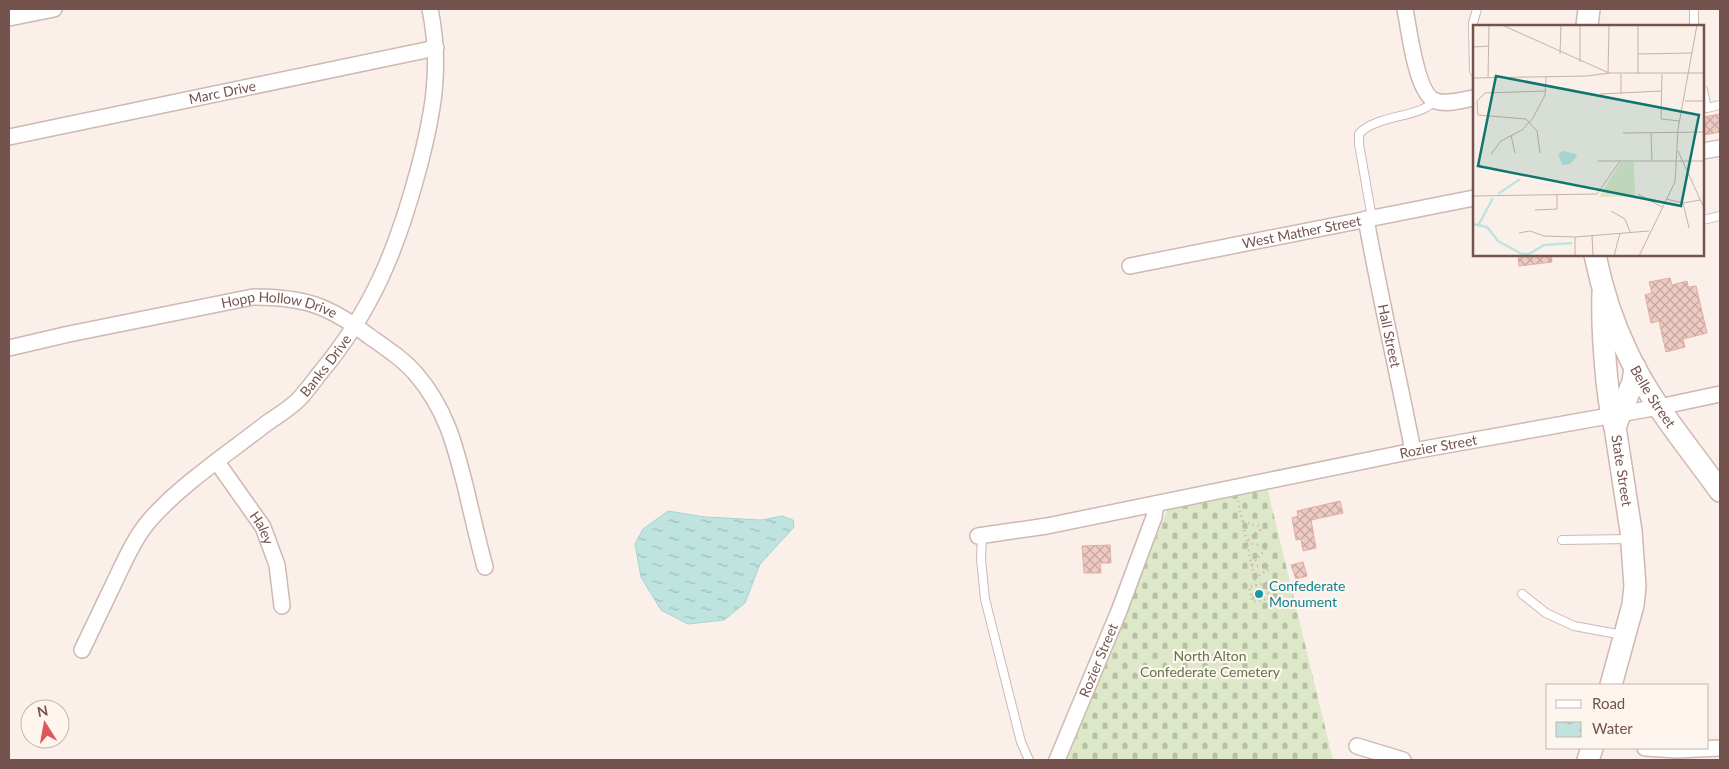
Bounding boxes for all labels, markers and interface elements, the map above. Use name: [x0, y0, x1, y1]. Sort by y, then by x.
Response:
inset map: [1473, 25, 1704, 256]
street label: Marc Drive: [187, 77, 257, 107]
street label: West Mather Street: [1241, 211, 1363, 252]
street label: Hopp Hollow Drive: [219, 288, 340, 321]
street label: Hall Street: [1375, 302, 1405, 369]
street label: Banks Drive: [296, 331, 354, 400]
street label: Belle Street: [1627, 362, 1680, 431]
street label: Rozier Street: [1398, 431, 1478, 462]
street label: State Street: [1608, 434, 1636, 507]
street label: Haley: [247, 508, 278, 547]
place label: Confederate Monument: [1269, 577, 1345, 610]
marker: Confederate Monument: [1253, 588, 1265, 600]
street label: Rozier Street: [1075, 621, 1121, 700]
park label: North Alton Confederate Cemetery: [1140, 647, 1281, 680]
legend: [1546, 684, 1709, 749]
text: Road: [1592, 694, 1625, 712]
north arrow: [20, 699, 70, 749]
text: N: [36, 701, 49, 720]
text: Water: [1592, 719, 1633, 737]

